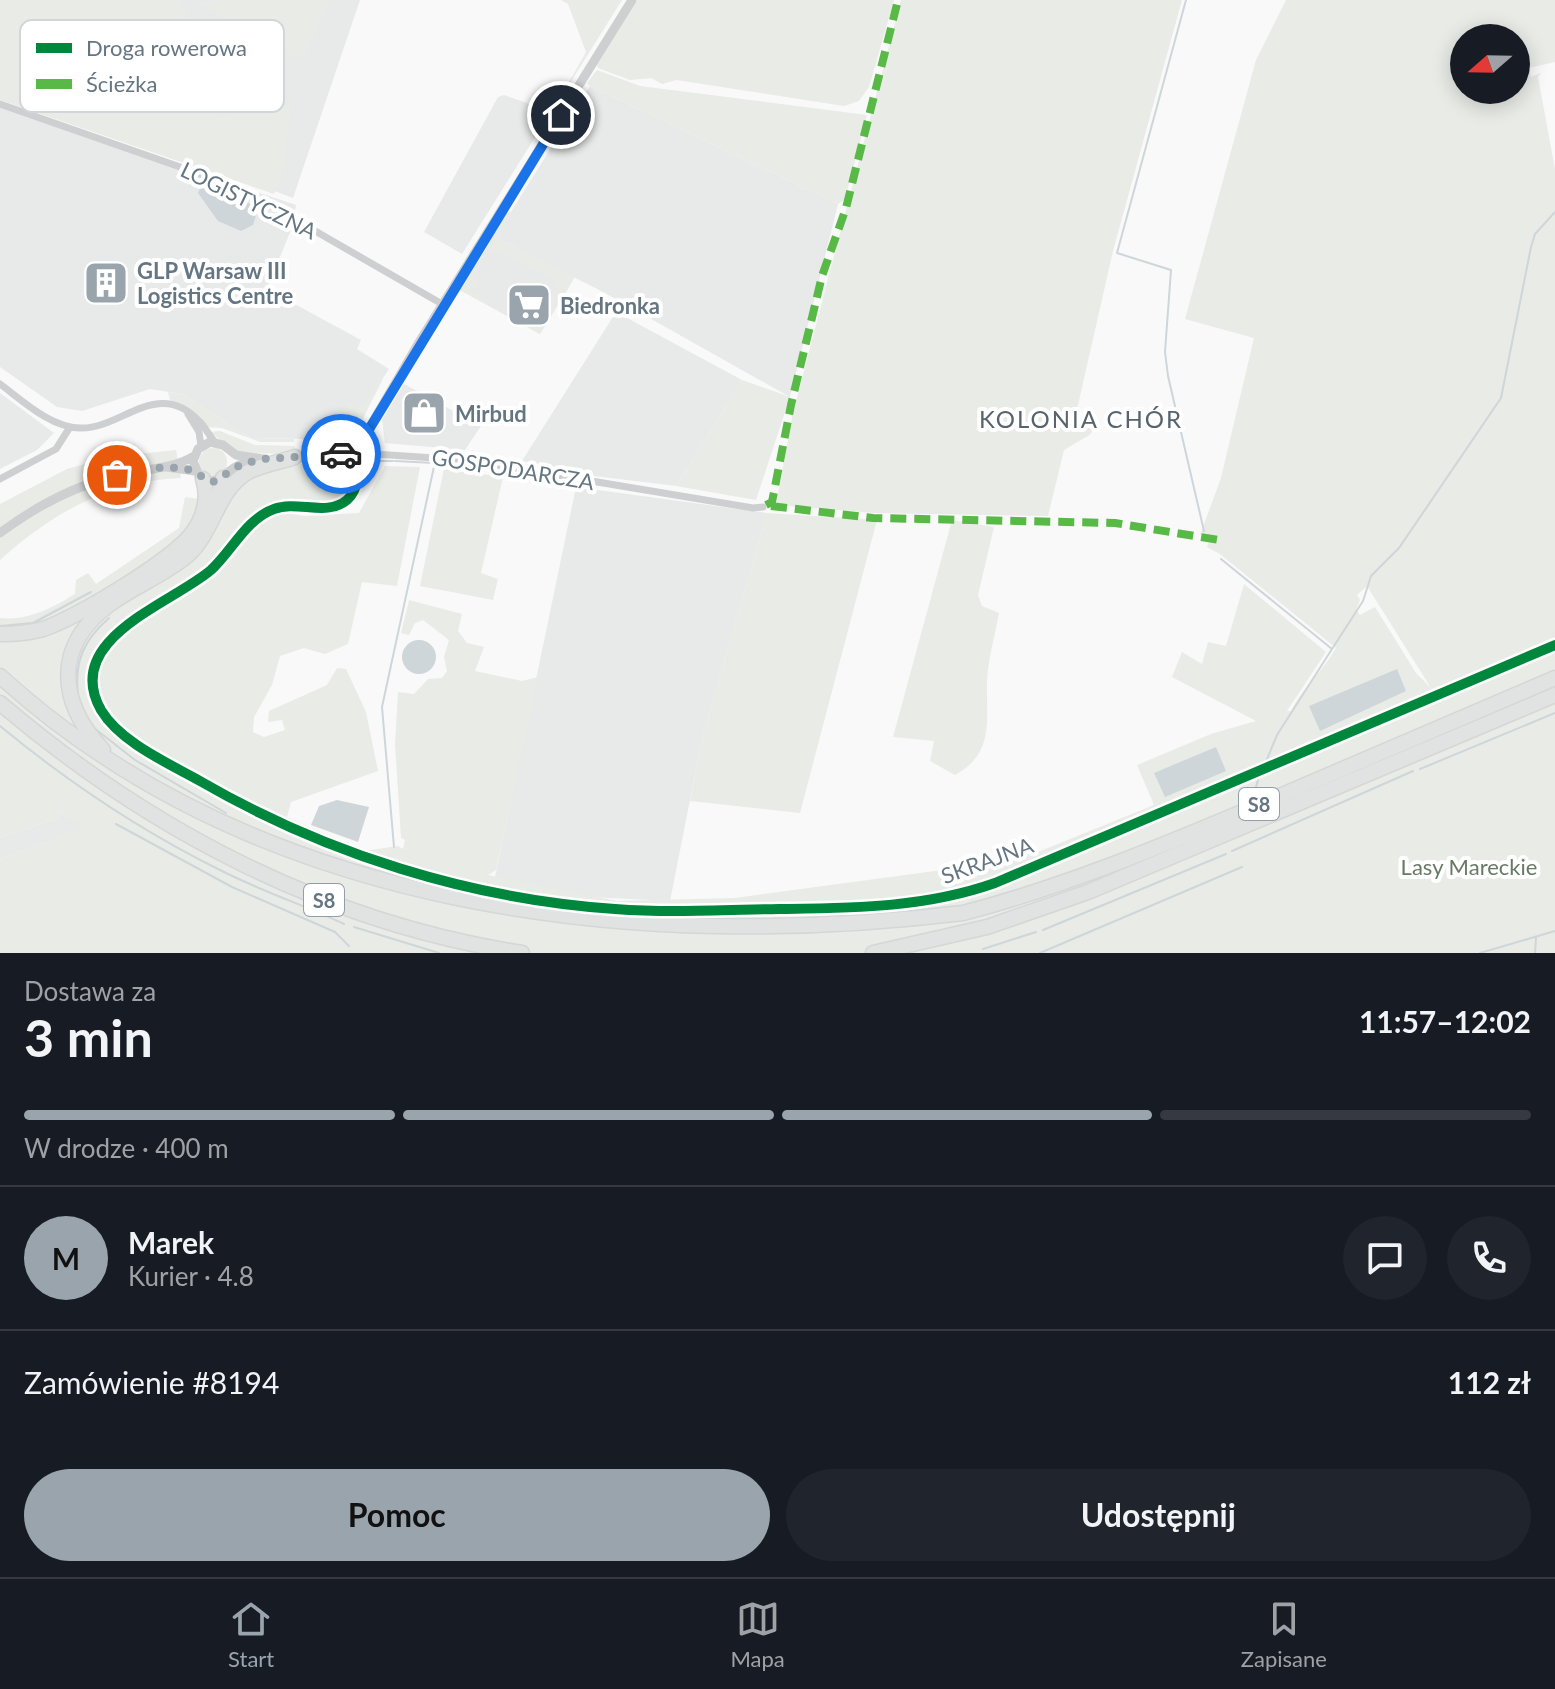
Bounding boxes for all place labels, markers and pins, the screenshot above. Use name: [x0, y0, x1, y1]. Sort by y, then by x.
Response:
pin: [527, 81, 595, 149]
place label: GLP Warsaw III Logistics Centre: [137, 257, 293, 309]
building icon: GLP Warsaw III Logistics Centre: [82, 259, 130, 307]
supermarket icon: Biedronka: [505, 281, 553, 329]
place label: Biedronka: [560, 292, 660, 319]
shop icon: Mirbud: [400, 389, 448, 437]
place label: Mirbud: [455, 400, 527, 427]
pin: [83, 441, 151, 509]

